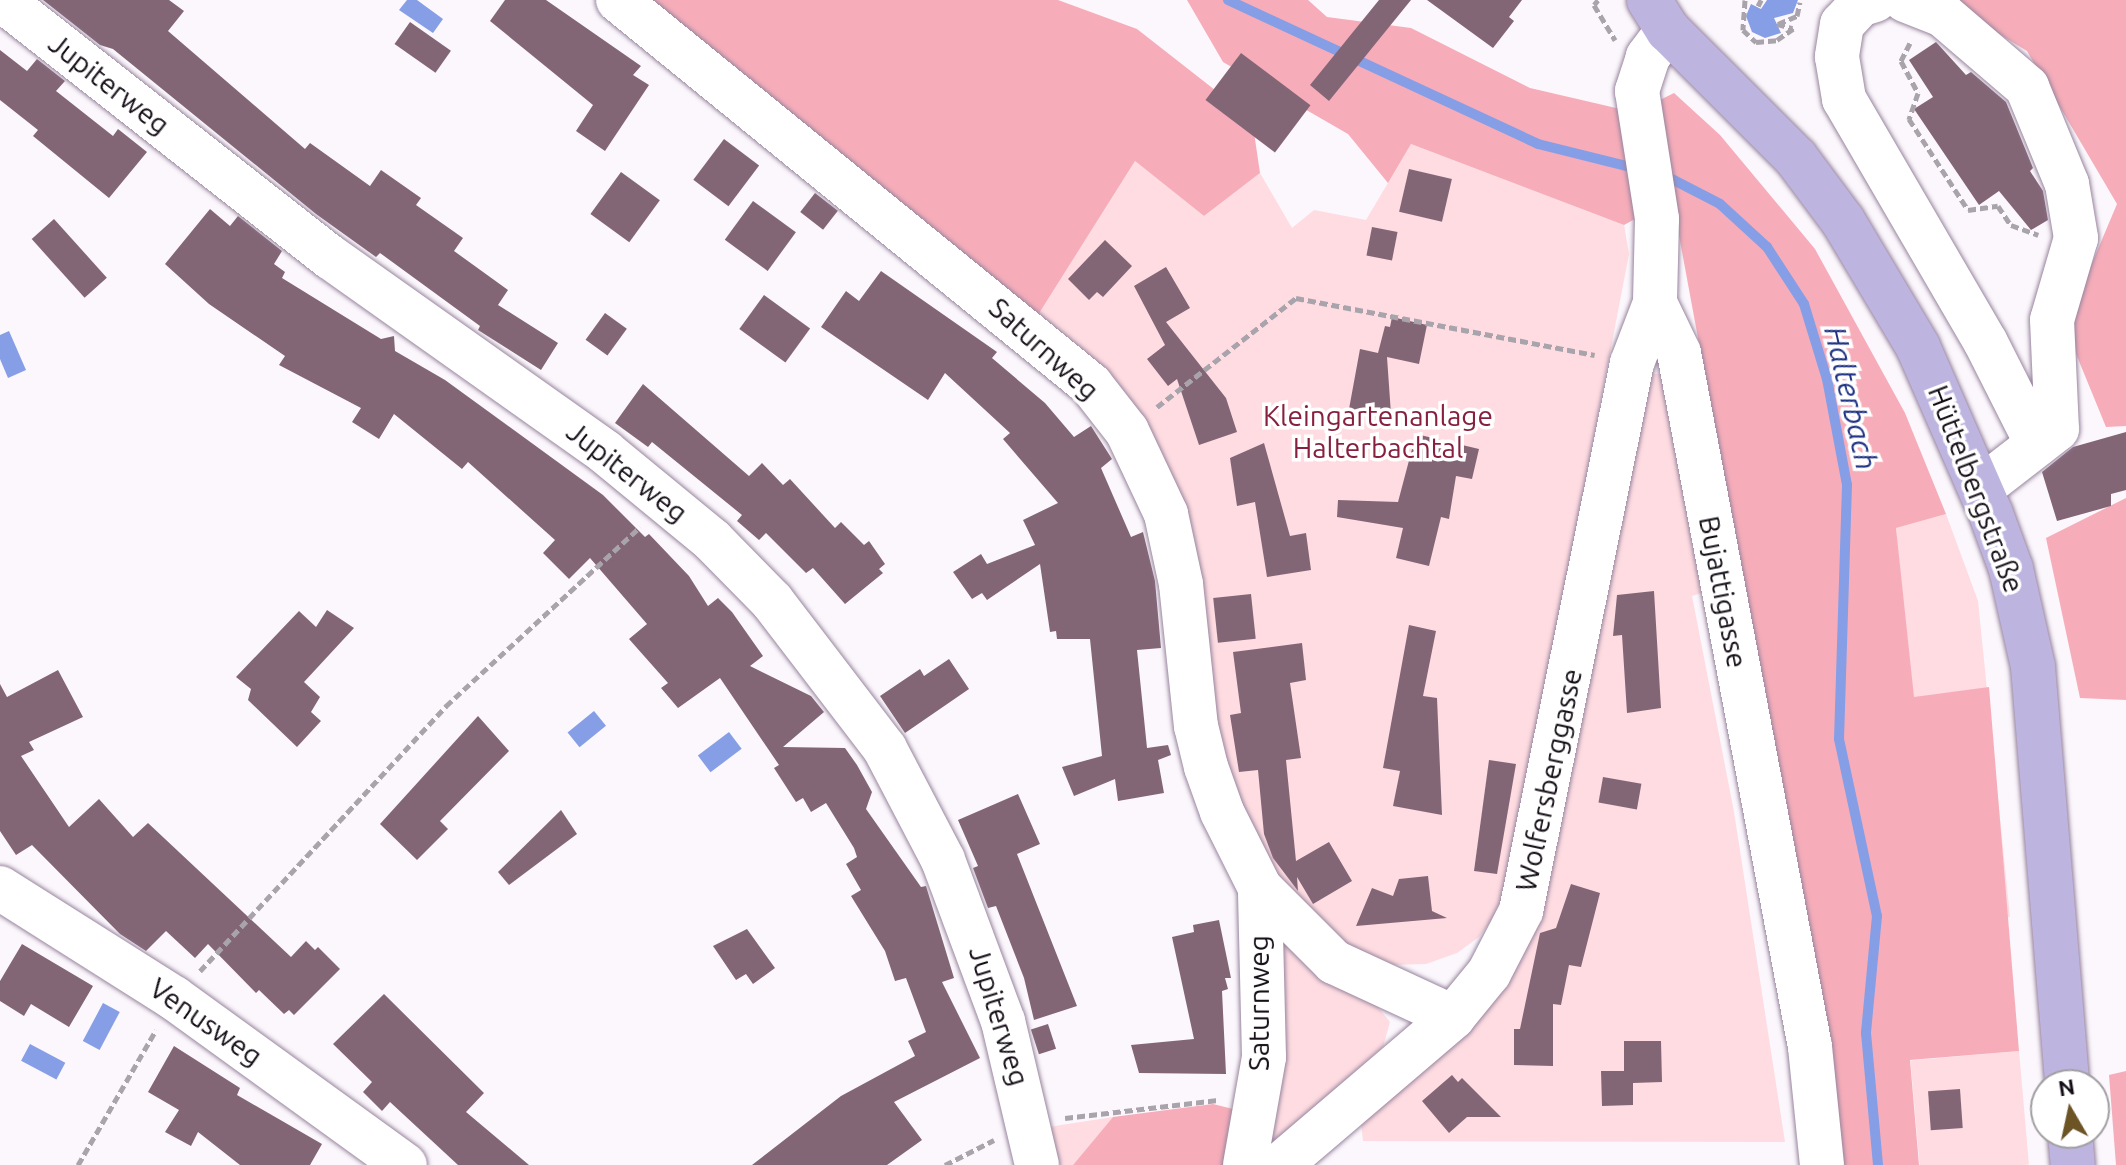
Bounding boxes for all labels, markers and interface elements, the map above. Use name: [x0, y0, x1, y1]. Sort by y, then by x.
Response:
street label: Jupiterweg: [42, 27, 176, 141]
street label: Saturnweg: [982, 291, 1106, 407]
water label: Halterbach: [1817, 323, 1885, 473]
street label: Hüttelbergstraße: [1921, 381, 2031, 597]
park label: Kleingartenanlage Halterbachtal: [1263, 399, 1493, 465]
street label: Jupiterweg: [560, 415, 694, 529]
street label: Bujattigasse: [1692, 513, 1754, 671]
street label: Wolfersberggasse: [1509, 666, 1589, 894]
street label: Saturnweg: [1242, 935, 1276, 1071]
street label: Jupiterweg: [962, 942, 1036, 1090]
street label: Venusweg: [143, 971, 269, 1073]
north arrow: [2030, 1069, 2110, 1149]
text: N: [2056, 1073, 2077, 1100]

